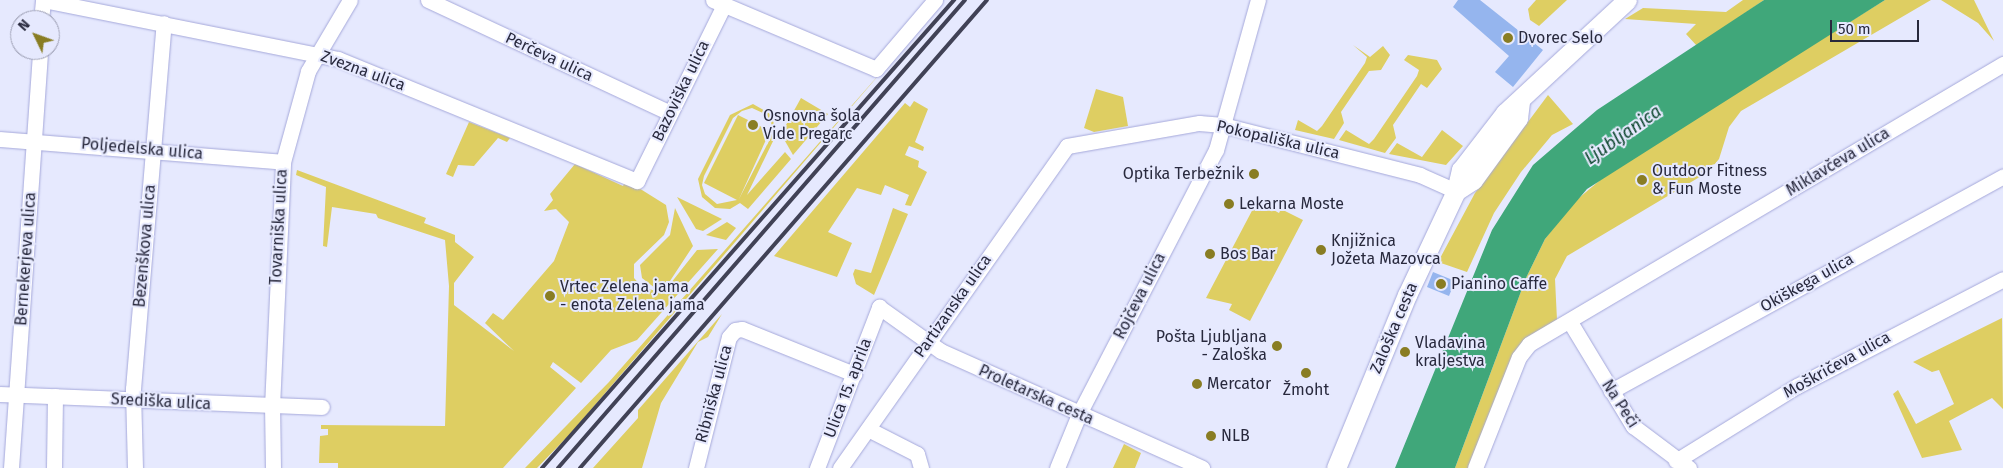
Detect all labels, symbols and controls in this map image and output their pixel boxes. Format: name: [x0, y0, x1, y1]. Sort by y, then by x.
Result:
north arrow: [10, 10, 60, 60]
scale bar: [1833, 10, 1922, 42]
text: N: [15, 16, 34, 34]
text: 50 m: [1838, 20, 1871, 38]
street label: Perčeva ulica: [502, 28, 596, 86]
place label: Dvorec Selo: [1518, 28, 1603, 48]
marker: Dvorec Selo: [1502, 32, 1514, 44]
street label: Bazoviška ulica: [648, 37, 714, 145]
street label: Zvezna ulica: [318, 47, 408, 95]
water label: Ljubljanica: [1580, 101, 1666, 169]
place label: Osnovna šola Vide Pregarc: [763, 106, 861, 144]
street label: Pokopališka ulica: [1215, 117, 1341, 163]
marker: Osnovna šola Vide Pregarc: [747, 119, 759, 131]
street label: Miklavčeva ulica: [1783, 124, 1893, 200]
street label: Poljedelska ulica: [80, 134, 204, 164]
place label: Outdoor Fitness & Fun Moste: [1652, 161, 1767, 199]
place label: Optika Terbežnik: [1123, 164, 1244, 184]
marker: Optika Terbežnik: [1248, 168, 1260, 180]
street label: Tovarniška ulica: [266, 169, 292, 285]
marker: Outdoor Fitness & Fun Moste: [1636, 174, 1648, 186]
street label: Bezenškova ulica: [130, 184, 160, 308]
street label: Bernekerjeva ulica: [12, 192, 40, 326]
place label: Lekarna Moste: [1239, 194, 1344, 214]
marker: Lekarna Moste: [1223, 198, 1235, 210]
place label: Knjižnica Jožeta Mazovca: [1331, 231, 1441, 269]
place label: Bos Bar: [1220, 244, 1275, 264]
marker: Knjižnica Jožeta Mazovca: [1315, 244, 1327, 256]
marker: Bos Bar: [1204, 248, 1216, 260]
street label: Okiškega ulica: [1757, 249, 1857, 317]
street label: Rojčeva ulica: [1110, 250, 1170, 342]
street label: Partizanska ulica: [910, 251, 996, 361]
place label: Pianino Caffe: [1451, 274, 1547, 294]
place label: Vrtec Zelena jama - enota Zelena jama: [560, 277, 705, 315]
marker: Pianino Caffe: [1435, 278, 1447, 290]
street label: Zaloška cesta: [1366, 280, 1422, 376]
marker: Vrtec Zelena jama - enota Zelena jama: [544, 290, 556, 302]
place label: Pošta Ljubljana - Zaloška: [1156, 327, 1267, 365]
street label: Moškričeva ulica: [1780, 328, 1894, 402]
place label: Vladavina kraljestva: [1415, 333, 1486, 371]
street label: Ulica 15. aprila: [820, 335, 876, 441]
marker: Pošta Ljubljana - Zaloška: [1271, 340, 1283, 352]
street label: Ribniška ulica: [692, 343, 736, 445]
marker: Vladavina kraljestva: [1399, 346, 1411, 358]
street label: Proletarska cesta: [975, 361, 1097, 429]
marker: Žmoht: [1300, 367, 1312, 379]
place label: Mercator: [1207, 374, 1271, 394]
street label: Na Peči: [1597, 376, 1643, 432]
marker: Mercator: [1191, 378, 1203, 390]
place label: Žmoht: [1283, 380, 1329, 400]
street label: Središka ulica: [110, 390, 212, 414]
place label: NLB: [1221, 426, 1250, 446]
marker: NLB: [1205, 430, 1217, 442]

